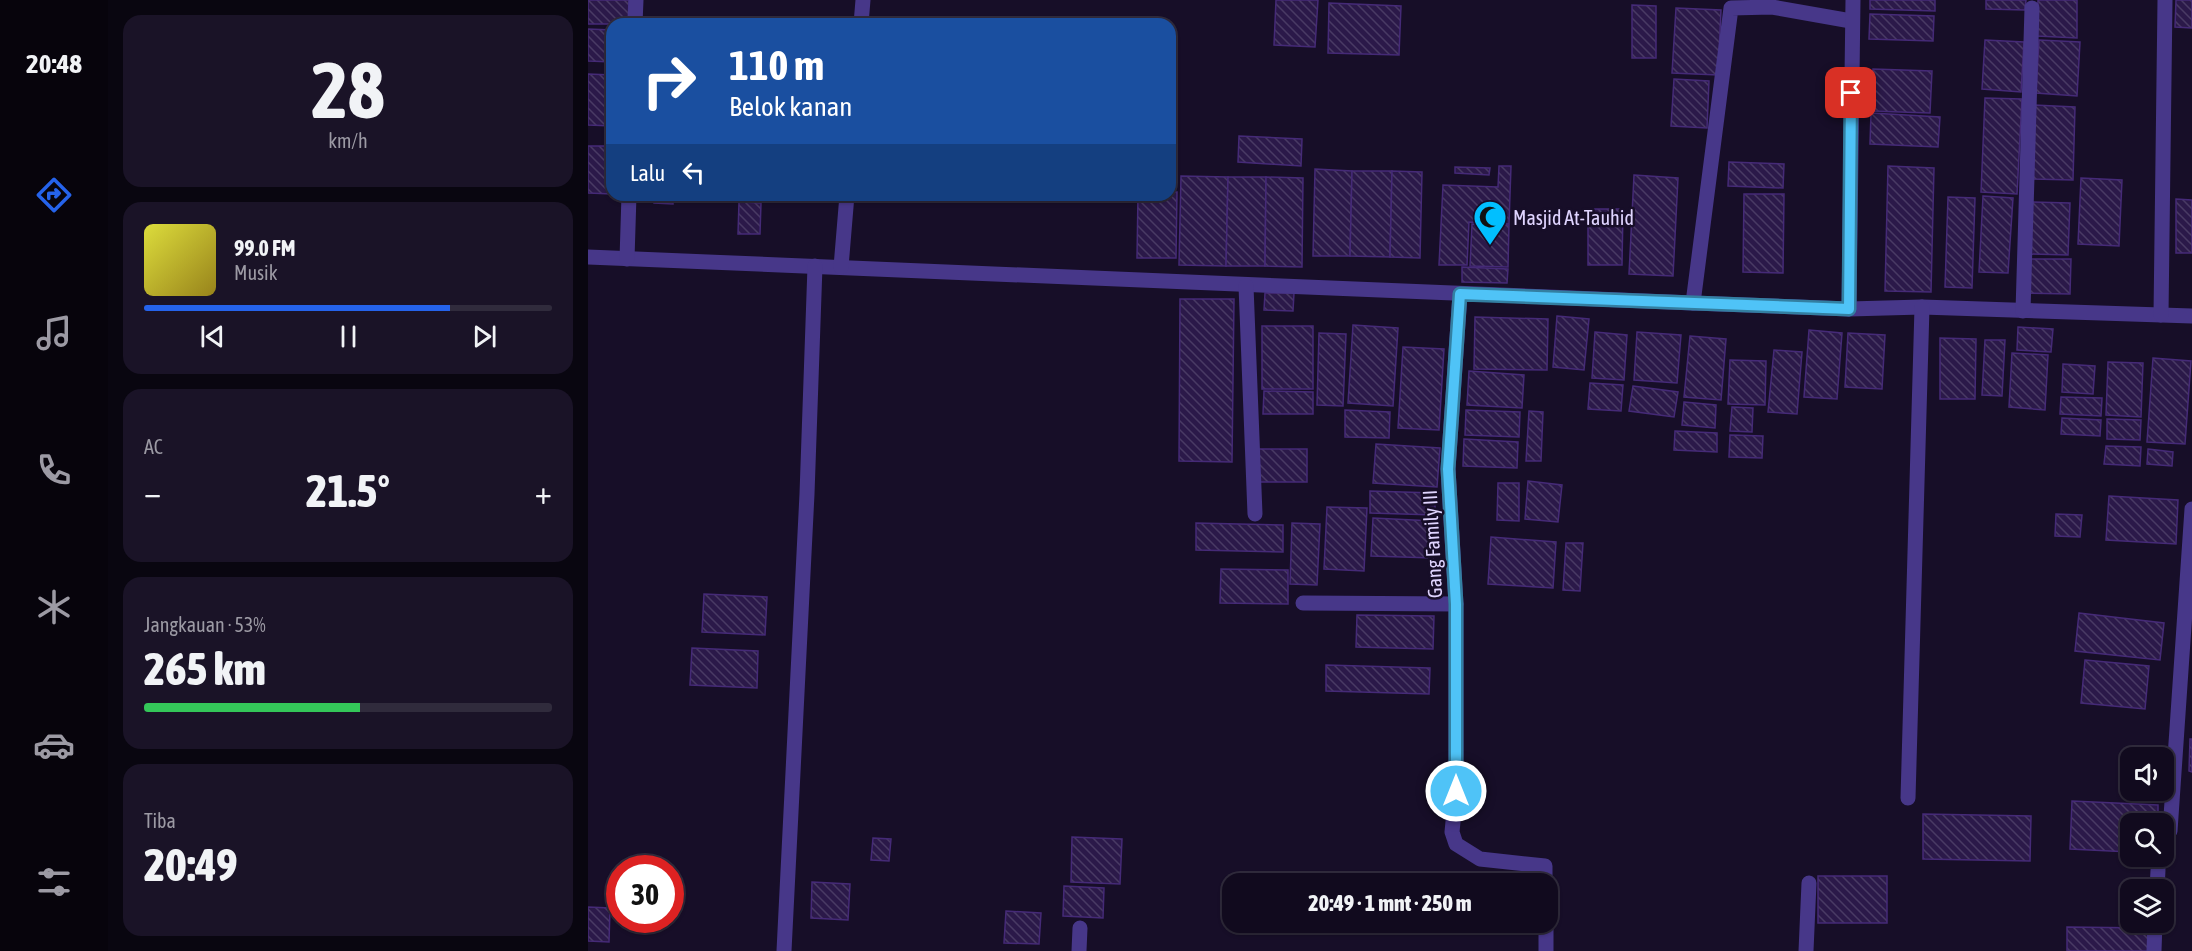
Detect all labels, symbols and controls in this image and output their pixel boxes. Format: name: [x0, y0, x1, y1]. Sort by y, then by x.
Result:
text: 110 m: [729, 41, 824, 89]
icon: right: [630, 42, 708, 120]
text: 28: [311, 45, 385, 135]
text: 20:48: [26, 48, 82, 79]
pin: [1825, 67, 1876, 118]
icon: arrive: [1834, 76, 1867, 109]
text: Belok kanan: [729, 91, 852, 122]
text: km/h: [328, 129, 368, 152]
icon: left: [677, 156, 710, 189]
text: Lalu: [630, 160, 665, 186]
icon: directions: [33, 174, 75, 216]
mosque icon: Masjid At-Tauhid: [1472, 199, 1508, 246]
place label: Masjid At-Tauhid: [1513, 206, 1634, 229]
text: 99.0 FM: [234, 235, 296, 261]
text: Musik: [234, 261, 278, 284]
icon: music: [33, 312, 75, 354]
icon: previous: [196, 320, 229, 353]
icon: pause: [332, 320, 365, 353]
icon: next: [468, 320, 501, 353]
text: AC: [144, 435, 163, 458]
icon: phone: [33, 449, 75, 491]
text: 21.5°: [306, 465, 390, 517]
text: −: [144, 473, 161, 511]
text: +: [535, 473, 552, 511]
street label: Gang Family III: [1418, 489, 1446, 599]
icon: climate: [33, 586, 75, 628]
text: Jangkauan · 53%: [144, 613, 266, 636]
text: 265 km: [144, 643, 266, 695]
icon: car: [33, 724, 75, 766]
map controls: [2120, 747, 2174, 933]
button: sound: [2120, 747, 2174, 801]
position arrow: [1424, 759, 1488, 823]
text: Tiba: [144, 809, 176, 832]
button: search: [2120, 813, 2174, 867]
text: 20:49: [144, 839, 238, 891]
speed limit sign: 30: [606, 855, 684, 933]
icon: filters: [33, 861, 75, 903]
button: layers: [2120, 879, 2174, 933]
text: 20:49 · 1 mnt · 250 m: [1308, 890, 1472, 916]

